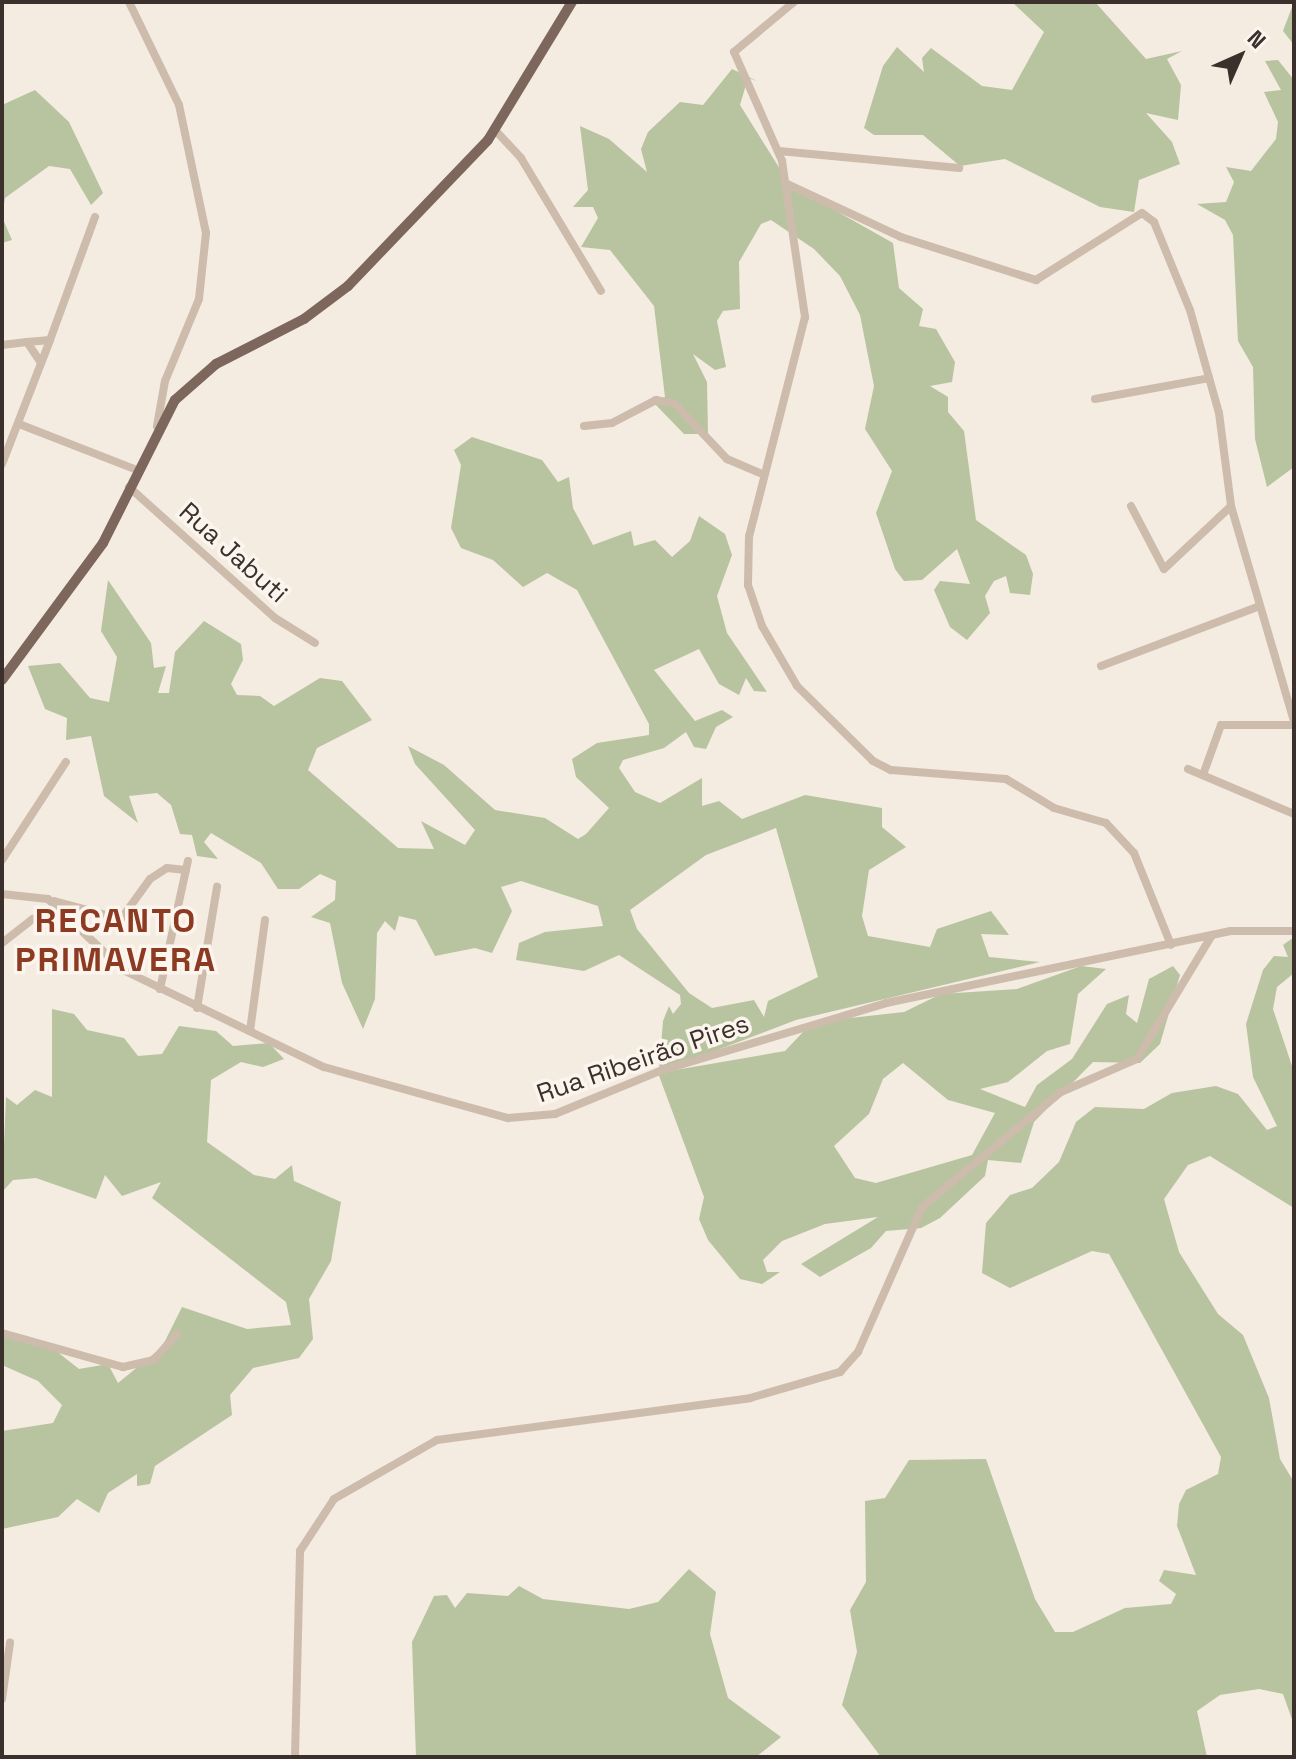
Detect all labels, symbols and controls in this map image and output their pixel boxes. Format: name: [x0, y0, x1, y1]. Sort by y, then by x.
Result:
north arrow: [1200, 16, 1280, 96]
text: N: [1242, 24, 1272, 54]
street label: Rua Jabuti: [173, 496, 293, 610]
district label: RECANTO PRIMAVERA: [15, 900, 217, 980]
street label: Rua Ribeirão Pires: [533, 1008, 753, 1110]

